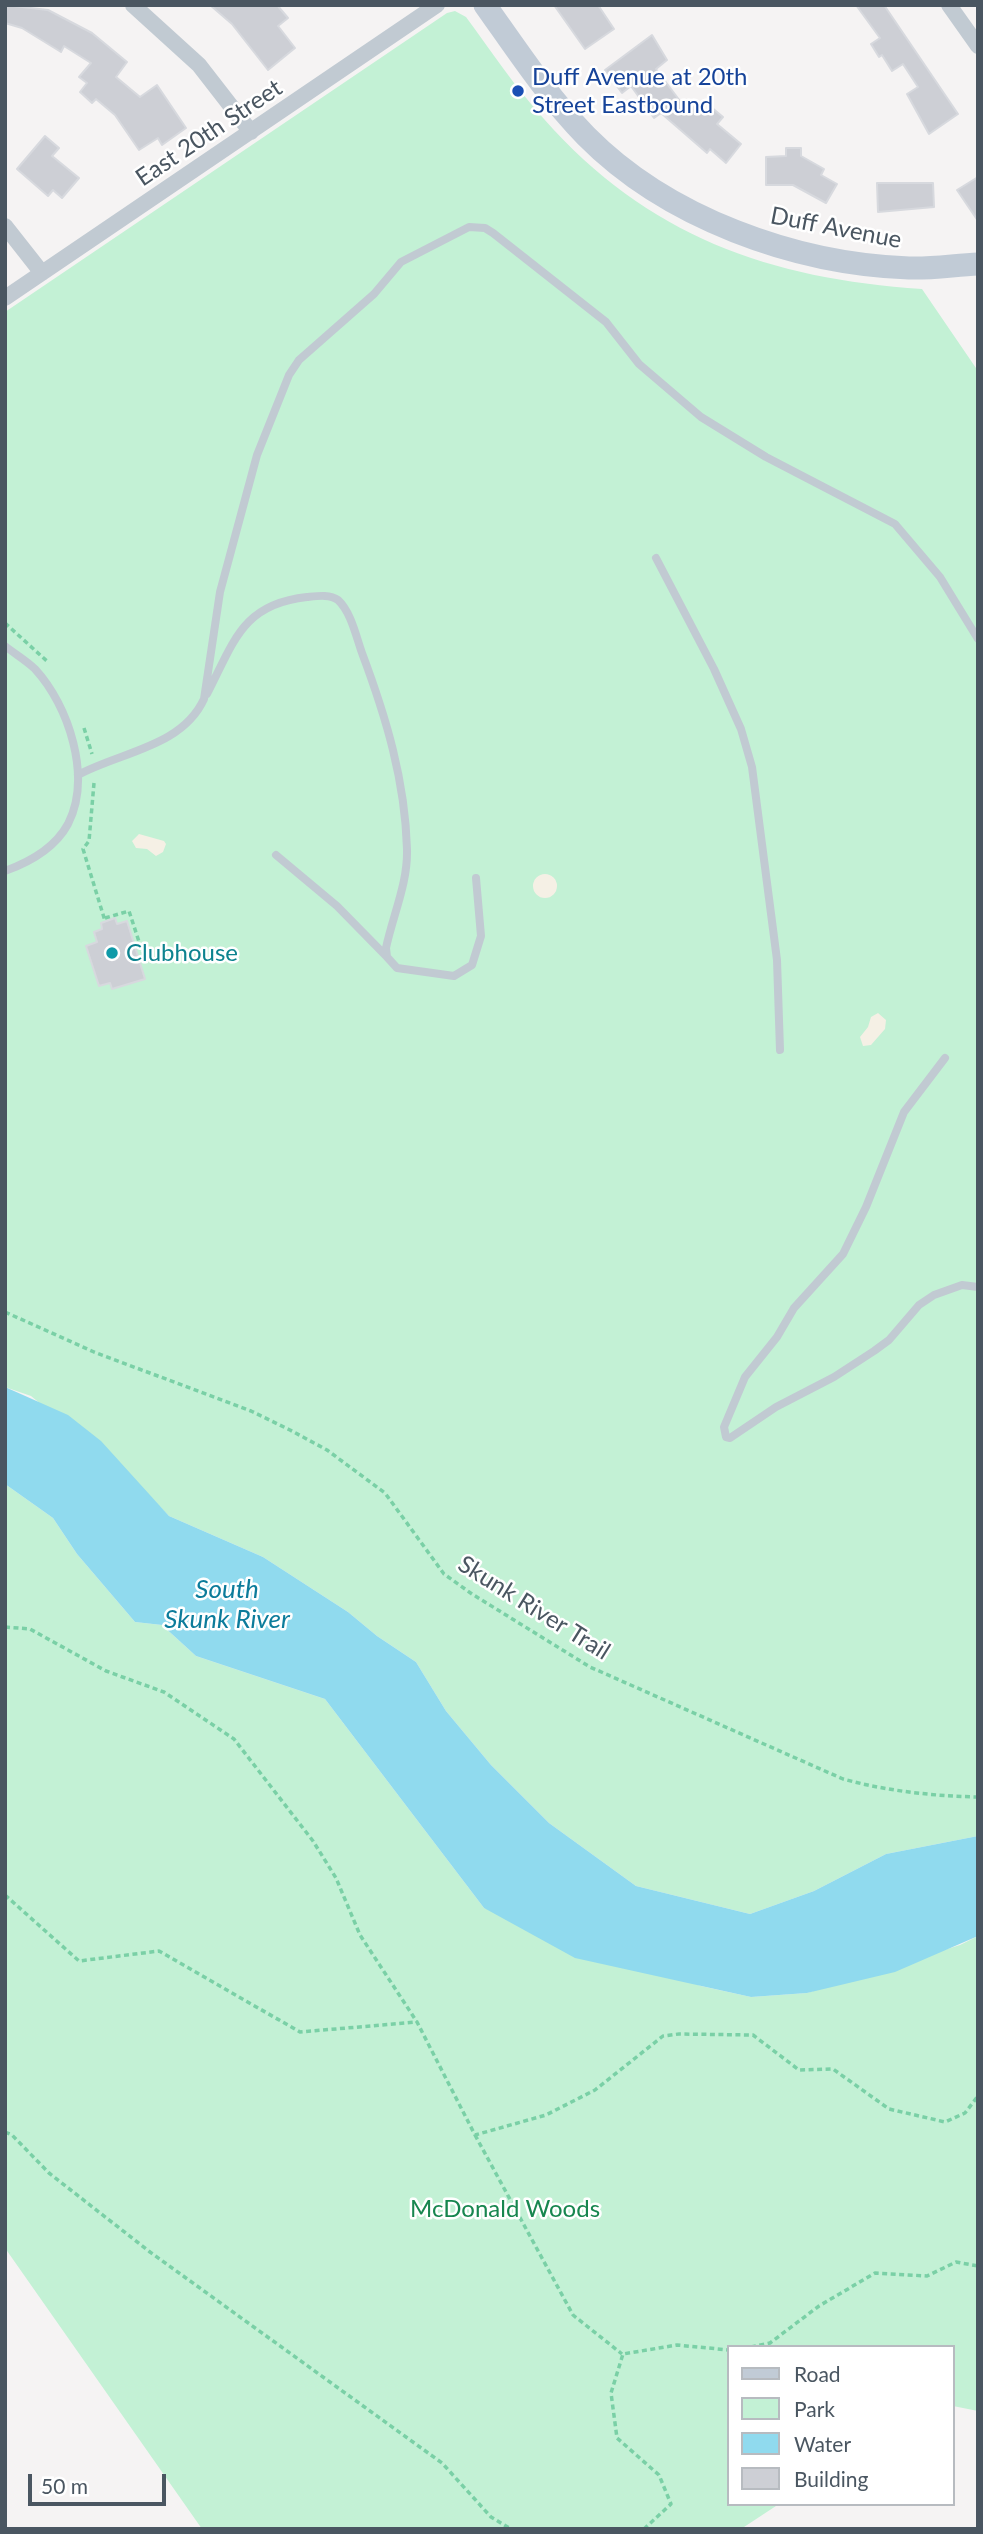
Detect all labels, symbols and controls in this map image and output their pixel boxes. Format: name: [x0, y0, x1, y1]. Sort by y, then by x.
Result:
place label: Duff Avenue at 20th Street Eastbound: [532, 63, 748, 119]
street label: East 20th Street: [130, 74, 288, 192]
marker: Duff Avenue at 20th Street Eastbound: [510, 83, 526, 99]
street label: Duff Avenue: [768, 201, 904, 255]
place label: Clubhouse: [126, 939, 238, 967]
marker: Clubhouse: [104, 945, 120, 961]
street label: Skunk River Trail: [453, 1550, 615, 1666]
water label: South Skunk River: [164, 1574, 290, 1636]
park label: McDonald Woods: [410, 2195, 600, 2223]
legend: [727, 2345, 955, 2506]
text: Road: [794, 2361, 841, 2386]
text: Park: [794, 2396, 835, 2421]
text: Water: [794, 2431, 851, 2456]
scale bar: [32, 2460, 170, 2504]
text: Building: [794, 2466, 869, 2491]
text: 50 m: [41, 2473, 88, 2498]

